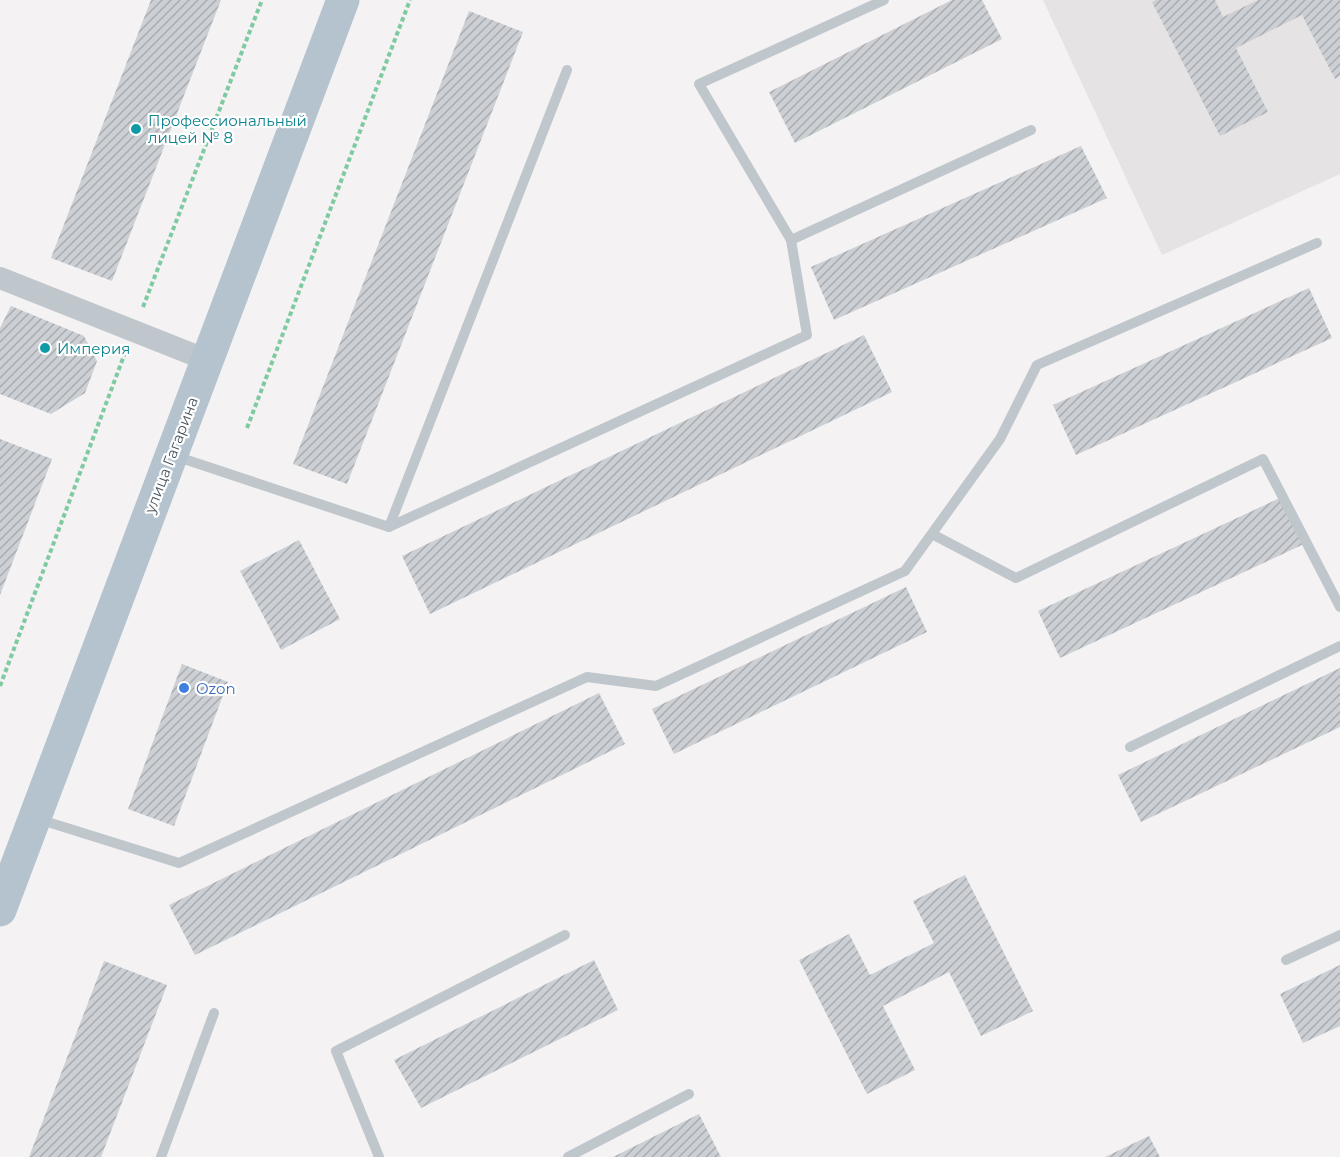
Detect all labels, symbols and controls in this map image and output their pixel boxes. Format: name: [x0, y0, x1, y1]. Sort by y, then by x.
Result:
place label: Профессиональный лицей № 8: [148, 111, 307, 147]
marker: Профессиональный лицей № 8: [129, 122, 143, 136]
place label: Империя: [57, 339, 130, 358]
marker: Империя: [38, 341, 52, 355]
street label: улица Гагарина: [140, 394, 202, 517]
place label: Ozon: [196, 679, 236, 698]
marker: Ozon: [177, 681, 191, 695]

